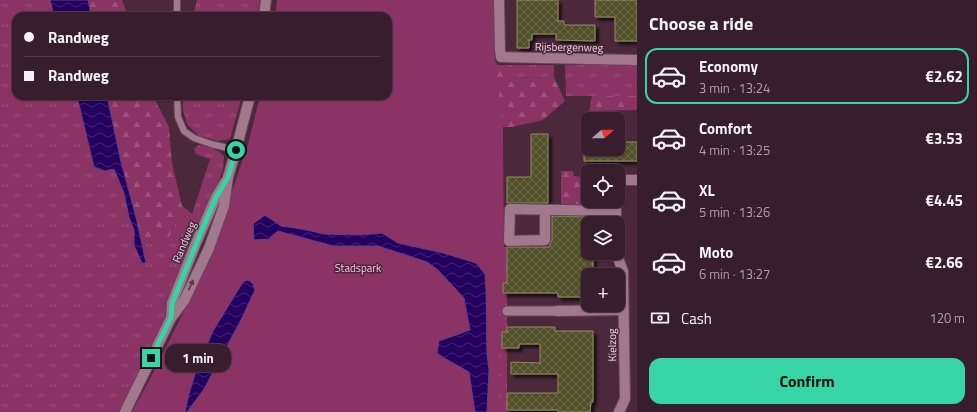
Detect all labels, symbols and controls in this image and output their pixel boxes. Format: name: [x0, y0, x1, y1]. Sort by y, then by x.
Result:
text: Choose a ride: [649, 10, 753, 37]
text: Randweg: [48, 26, 109, 49]
street label: Rijsbergenweg: [535, 38, 604, 56]
text: Economy: [699, 55, 758, 78]
icon: car: [651, 58, 687, 94]
text: Randweg: [48, 64, 109, 87]
text: €2.62: [926, 65, 963, 88]
text: 3 min · 13:24: [699, 78, 770, 98]
north arrow: [581, 112, 625, 156]
map controls: [581, 112, 625, 312]
text: Comfort: [699, 117, 752, 140]
icon: car: [651, 120, 687, 156]
text: €3.53: [926, 127, 963, 150]
text: 4 min · 13:25: [699, 140, 770, 160]
route start: [227, 141, 245, 159]
button: locate: [581, 164, 625, 208]
text: XL: [699, 179, 715, 202]
icon: car: [651, 182, 687, 218]
text: €4.45: [926, 189, 963, 212]
text: 5 min · 13:26: [699, 202, 770, 222]
button: layers: [581, 216, 625, 260]
street label: Randweg: [168, 219, 200, 265]
text: Moto: [699, 241, 733, 264]
icon: car: [651, 244, 687, 280]
text: €2.66: [926, 251, 963, 274]
park label: Stadspark: [335, 260, 382, 276]
text: 6 min · 13:27: [699, 264, 770, 284]
button: +: [581, 268, 625, 312]
one-way arrow: [189, 279, 195, 291]
icon: cash: [649, 307, 671, 329]
text: Cash: [681, 307, 712, 330]
text: 120 m: [929, 308, 965, 328]
street label: Kielzog: [604, 328, 620, 362]
callout: 1 min: [165, 344, 231, 372]
text: 1 min: [182, 348, 214, 368]
route end: [142, 349, 160, 367]
button: Confirm: [649, 358, 965, 404]

